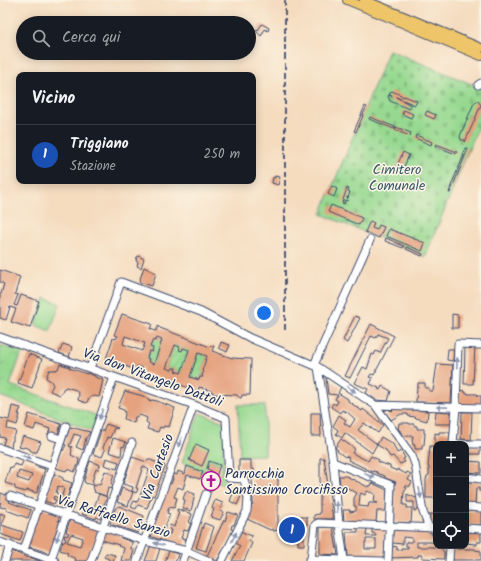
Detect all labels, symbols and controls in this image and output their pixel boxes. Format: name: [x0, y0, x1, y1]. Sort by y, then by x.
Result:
search box: [16, 16, 256, 60]
text: Cerca qui: [62, 26, 120, 50]
icon: search: [30, 27, 52, 49]
text: Vicino: [32, 85, 75, 112]
text: Triggiano: [70, 132, 129, 156]
text: 1: [43, 144, 47, 165]
text: 250 m: [203, 144, 240, 165]
text: Stazione: [70, 156, 116, 177]
park label: Cimitero Comunale: [369, 159, 426, 197]
your location: [254, 303, 274, 323]
street label: Via don Vitangelo Dattoli: [80, 342, 226, 414]
one-way arrow: [454, 356, 460, 369]
one-way arrow: [345, 385, 356, 393]
one-way arrow: [435, 404, 448, 410]
one-way arrow: [98, 408, 104, 420]
street label: Via Cartesio: [136, 431, 180, 504]
one-way arrow: [177, 436, 183, 448]
map controls: [433, 441, 469, 549]
button: +: [433, 441, 469, 477]
one-way arrow: [21, 454, 33, 460]
place label: Parrocchia Santissimo Crocifisso: [225, 463, 348, 501]
church icon: Parrocchia Santissimo Crocifisso: [200, 470, 222, 492]
one-way arrow: [364, 473, 376, 479]
button: −: [433, 477, 469, 513]
one-way arrow: [417, 487, 423, 499]
street label: Via Raffaello Sanzio: [54, 489, 173, 545]
one-way arrow: [334, 501, 341, 513]
button: locate: [433, 513, 469, 549]
pin: 1: [279, 515, 305, 545]
one-way arrow: [55, 531, 61, 543]
one-way arrow: [231, 531, 238, 543]
one-way arrow: [153, 541, 165, 547]

